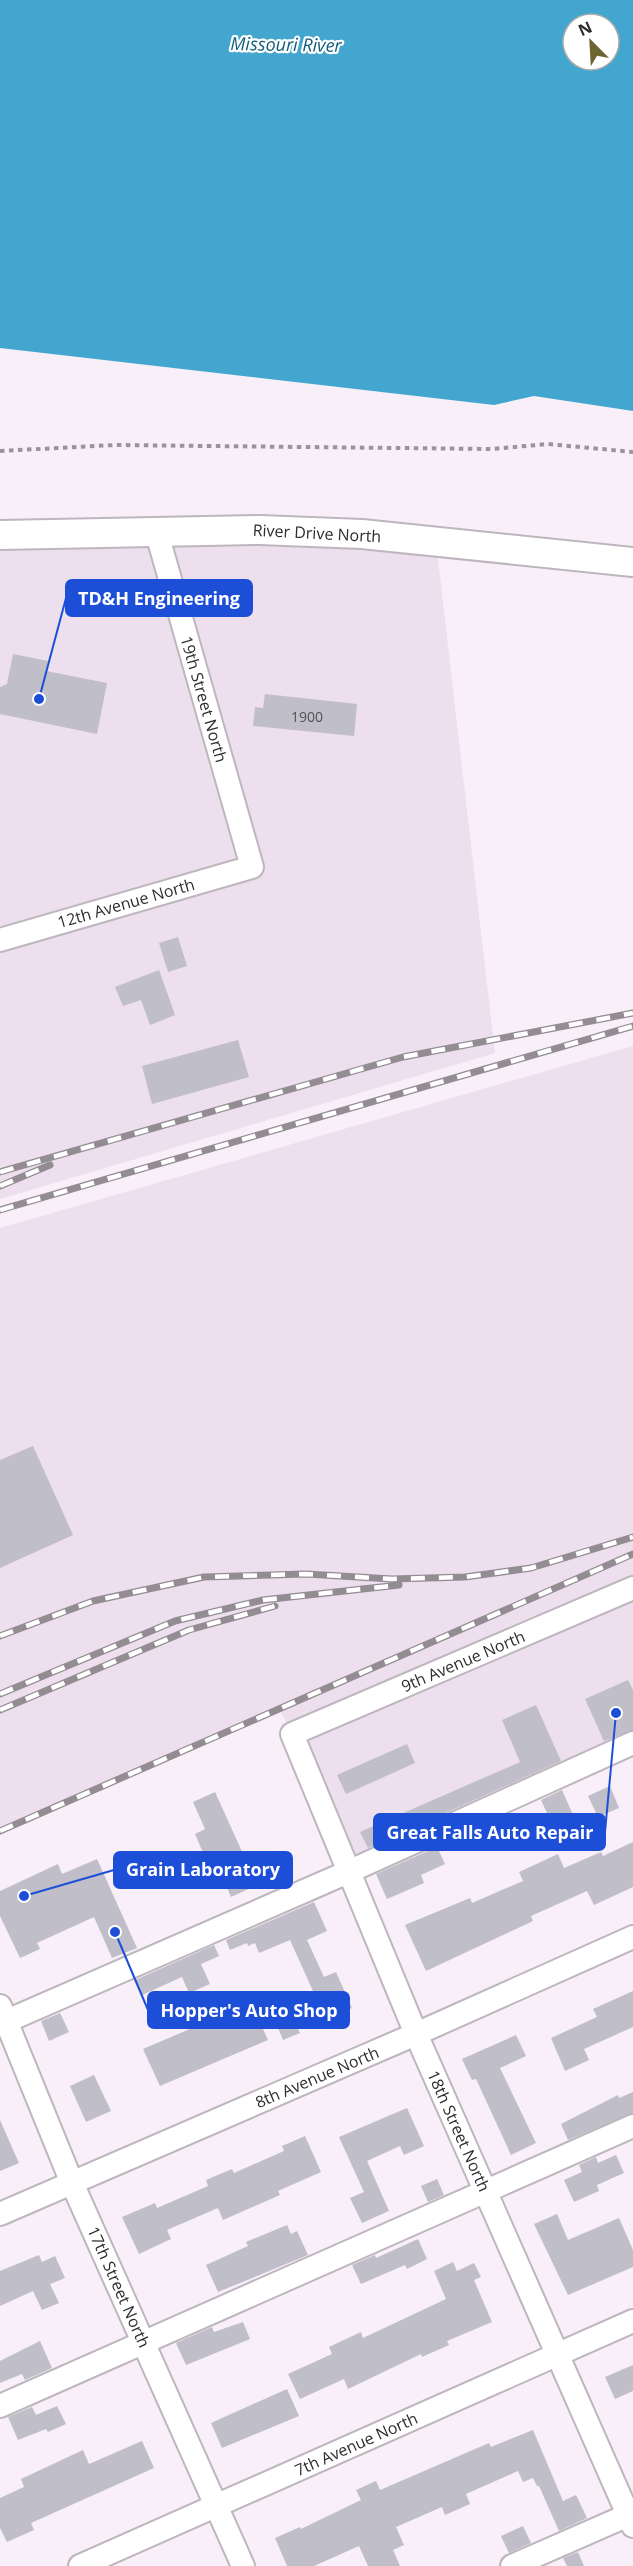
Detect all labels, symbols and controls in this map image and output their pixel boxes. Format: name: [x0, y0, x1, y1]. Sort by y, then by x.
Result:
north arrow: [561, 12, 621, 72]
text: N: [574, 16, 595, 41]
water label: Missouri River: [230, 31, 343, 57]
street label: River Drive North: [252, 519, 382, 547]
callout: TD&H Engineering: [66, 580, 252, 616]
text: TD&H Engineering: [78, 586, 240, 610]
street label: 19th Street North: [175, 633, 233, 765]
house number: 1900: [291, 707, 323, 726]
street label: 12th Avenue North: [55, 873, 197, 933]
street label: 9th Avenue North: [398, 1625, 528, 1697]
callout: Great Falls Auto Repair: [374, 1814, 605, 1850]
text: Great Falls Auto Repair: [387, 1820, 593, 1844]
callout: Grain Laboratory: [114, 1852, 292, 1888]
text: Grain Laboratory: [126, 1857, 281, 1881]
callout: Hopper's Auto Shop: [148, 1992, 349, 2028]
text: Hopper's Auto Shop: [160, 1998, 338, 2022]
street label: 8th Avenue North: [252, 2041, 382, 2113]
street label: 18th Street North: [422, 2067, 496, 2195]
street label: 17th Street North: [82, 2223, 156, 2351]
street label: 7th Avenue North: [291, 2407, 421, 2481]

